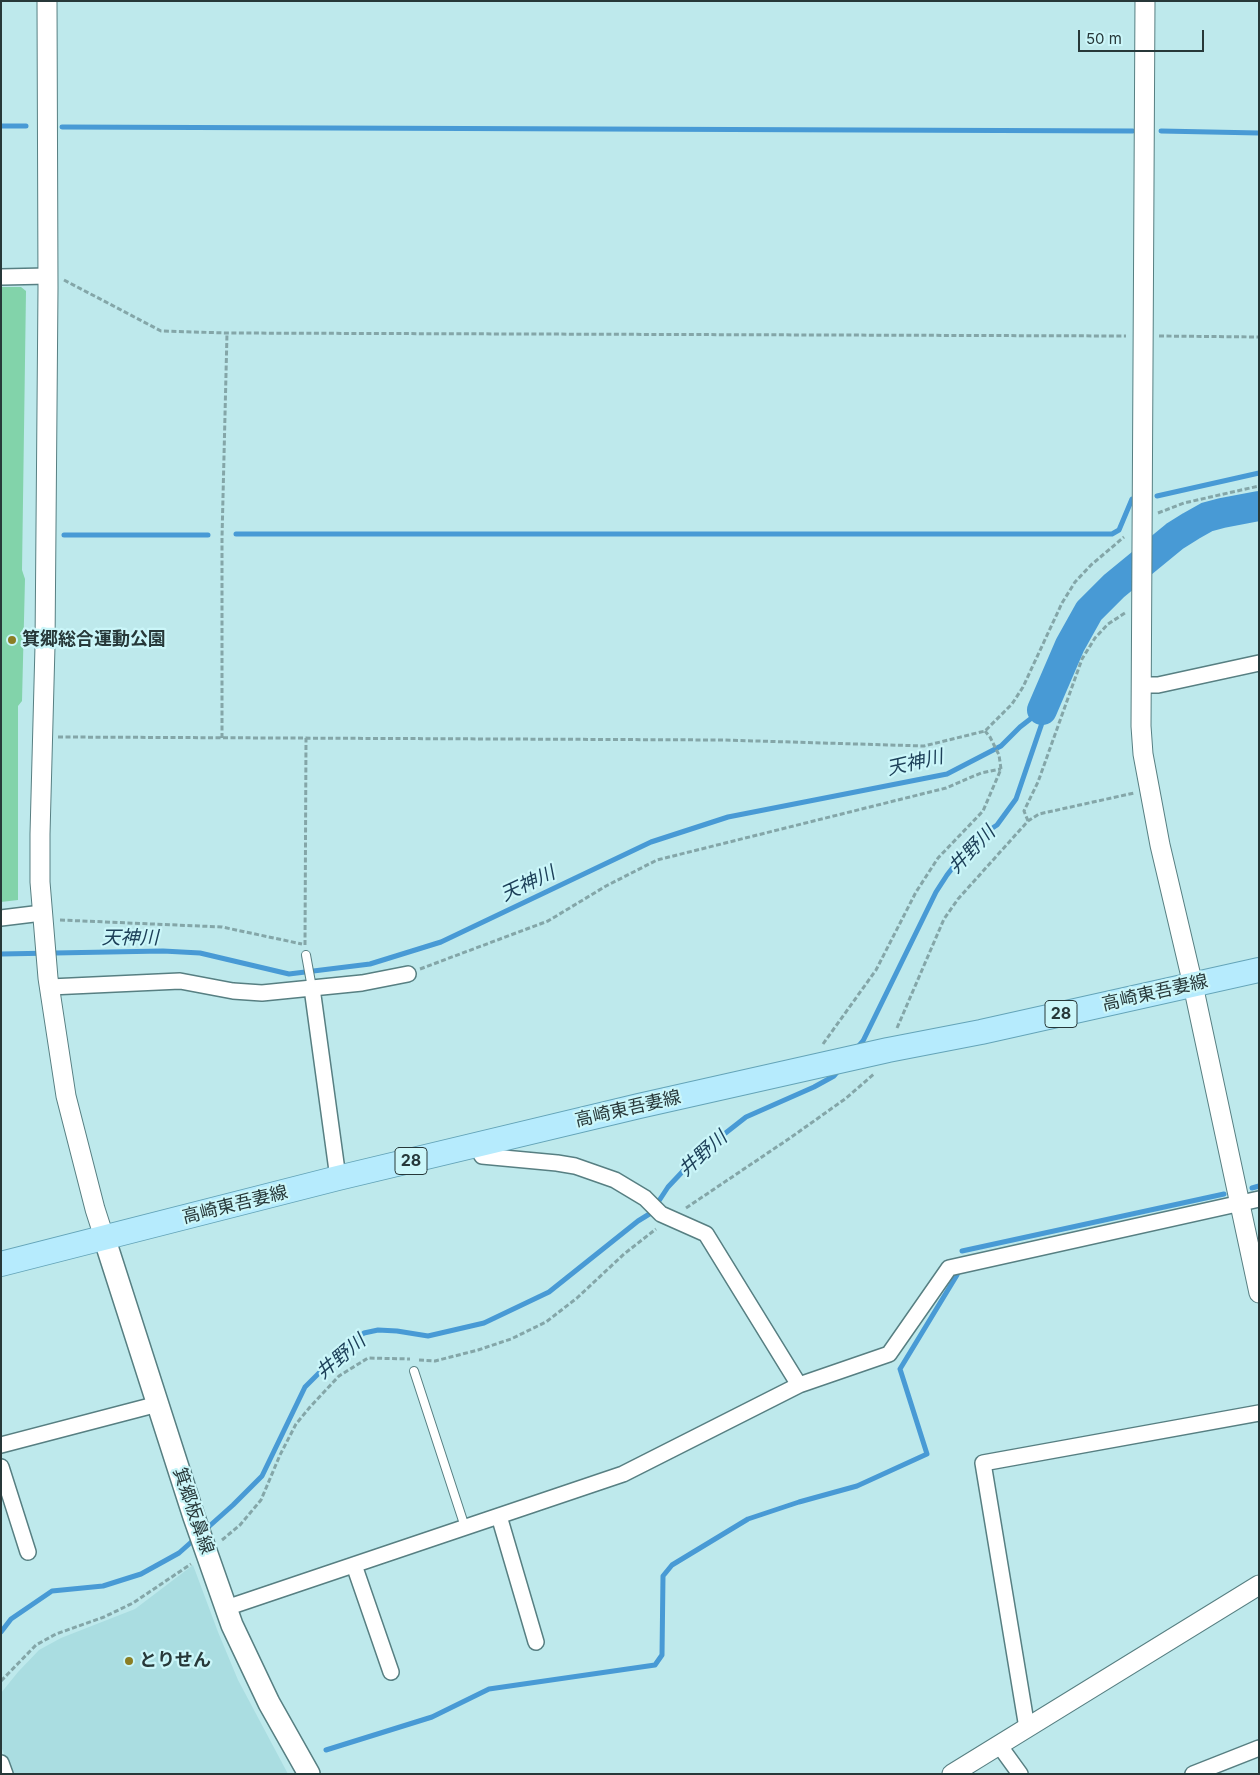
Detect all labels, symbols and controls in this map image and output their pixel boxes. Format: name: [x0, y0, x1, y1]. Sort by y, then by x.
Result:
scale bar: [1080, 20, 1206, 52]
text: 50 m: [1086, 29, 1122, 48]
place label: 箕郷総合運動公園: [22, 629, 166, 651]
marker: 箕郷総合運動公園: [6, 634, 18, 646]
water label: 天神川: [885, 745, 945, 781]
water label: 井野川: [944, 822, 1000, 878]
water label: 天神川: [497, 862, 559, 906]
water label: 天神川: [102, 927, 158, 949]
street label: 高崎東吾妻線: [1100, 970, 1210, 1016]
road number: 28: [1045, 1001, 1077, 1028]
street label: 高崎東吾妻線: [573, 1086, 683, 1132]
water label: 井野川: [674, 1126, 732, 1182]
road number: 28: [395, 1148, 427, 1174]
street label: 高崎東吾妻線: [180, 1181, 290, 1229]
water label: 井野川: [312, 1330, 370, 1384]
street label: 箕郷板鼻線: [168, 1465, 218, 1557]
place label: とりせん: [139, 1650, 211, 1672]
marker: とりせん: [123, 1655, 135, 1667]

